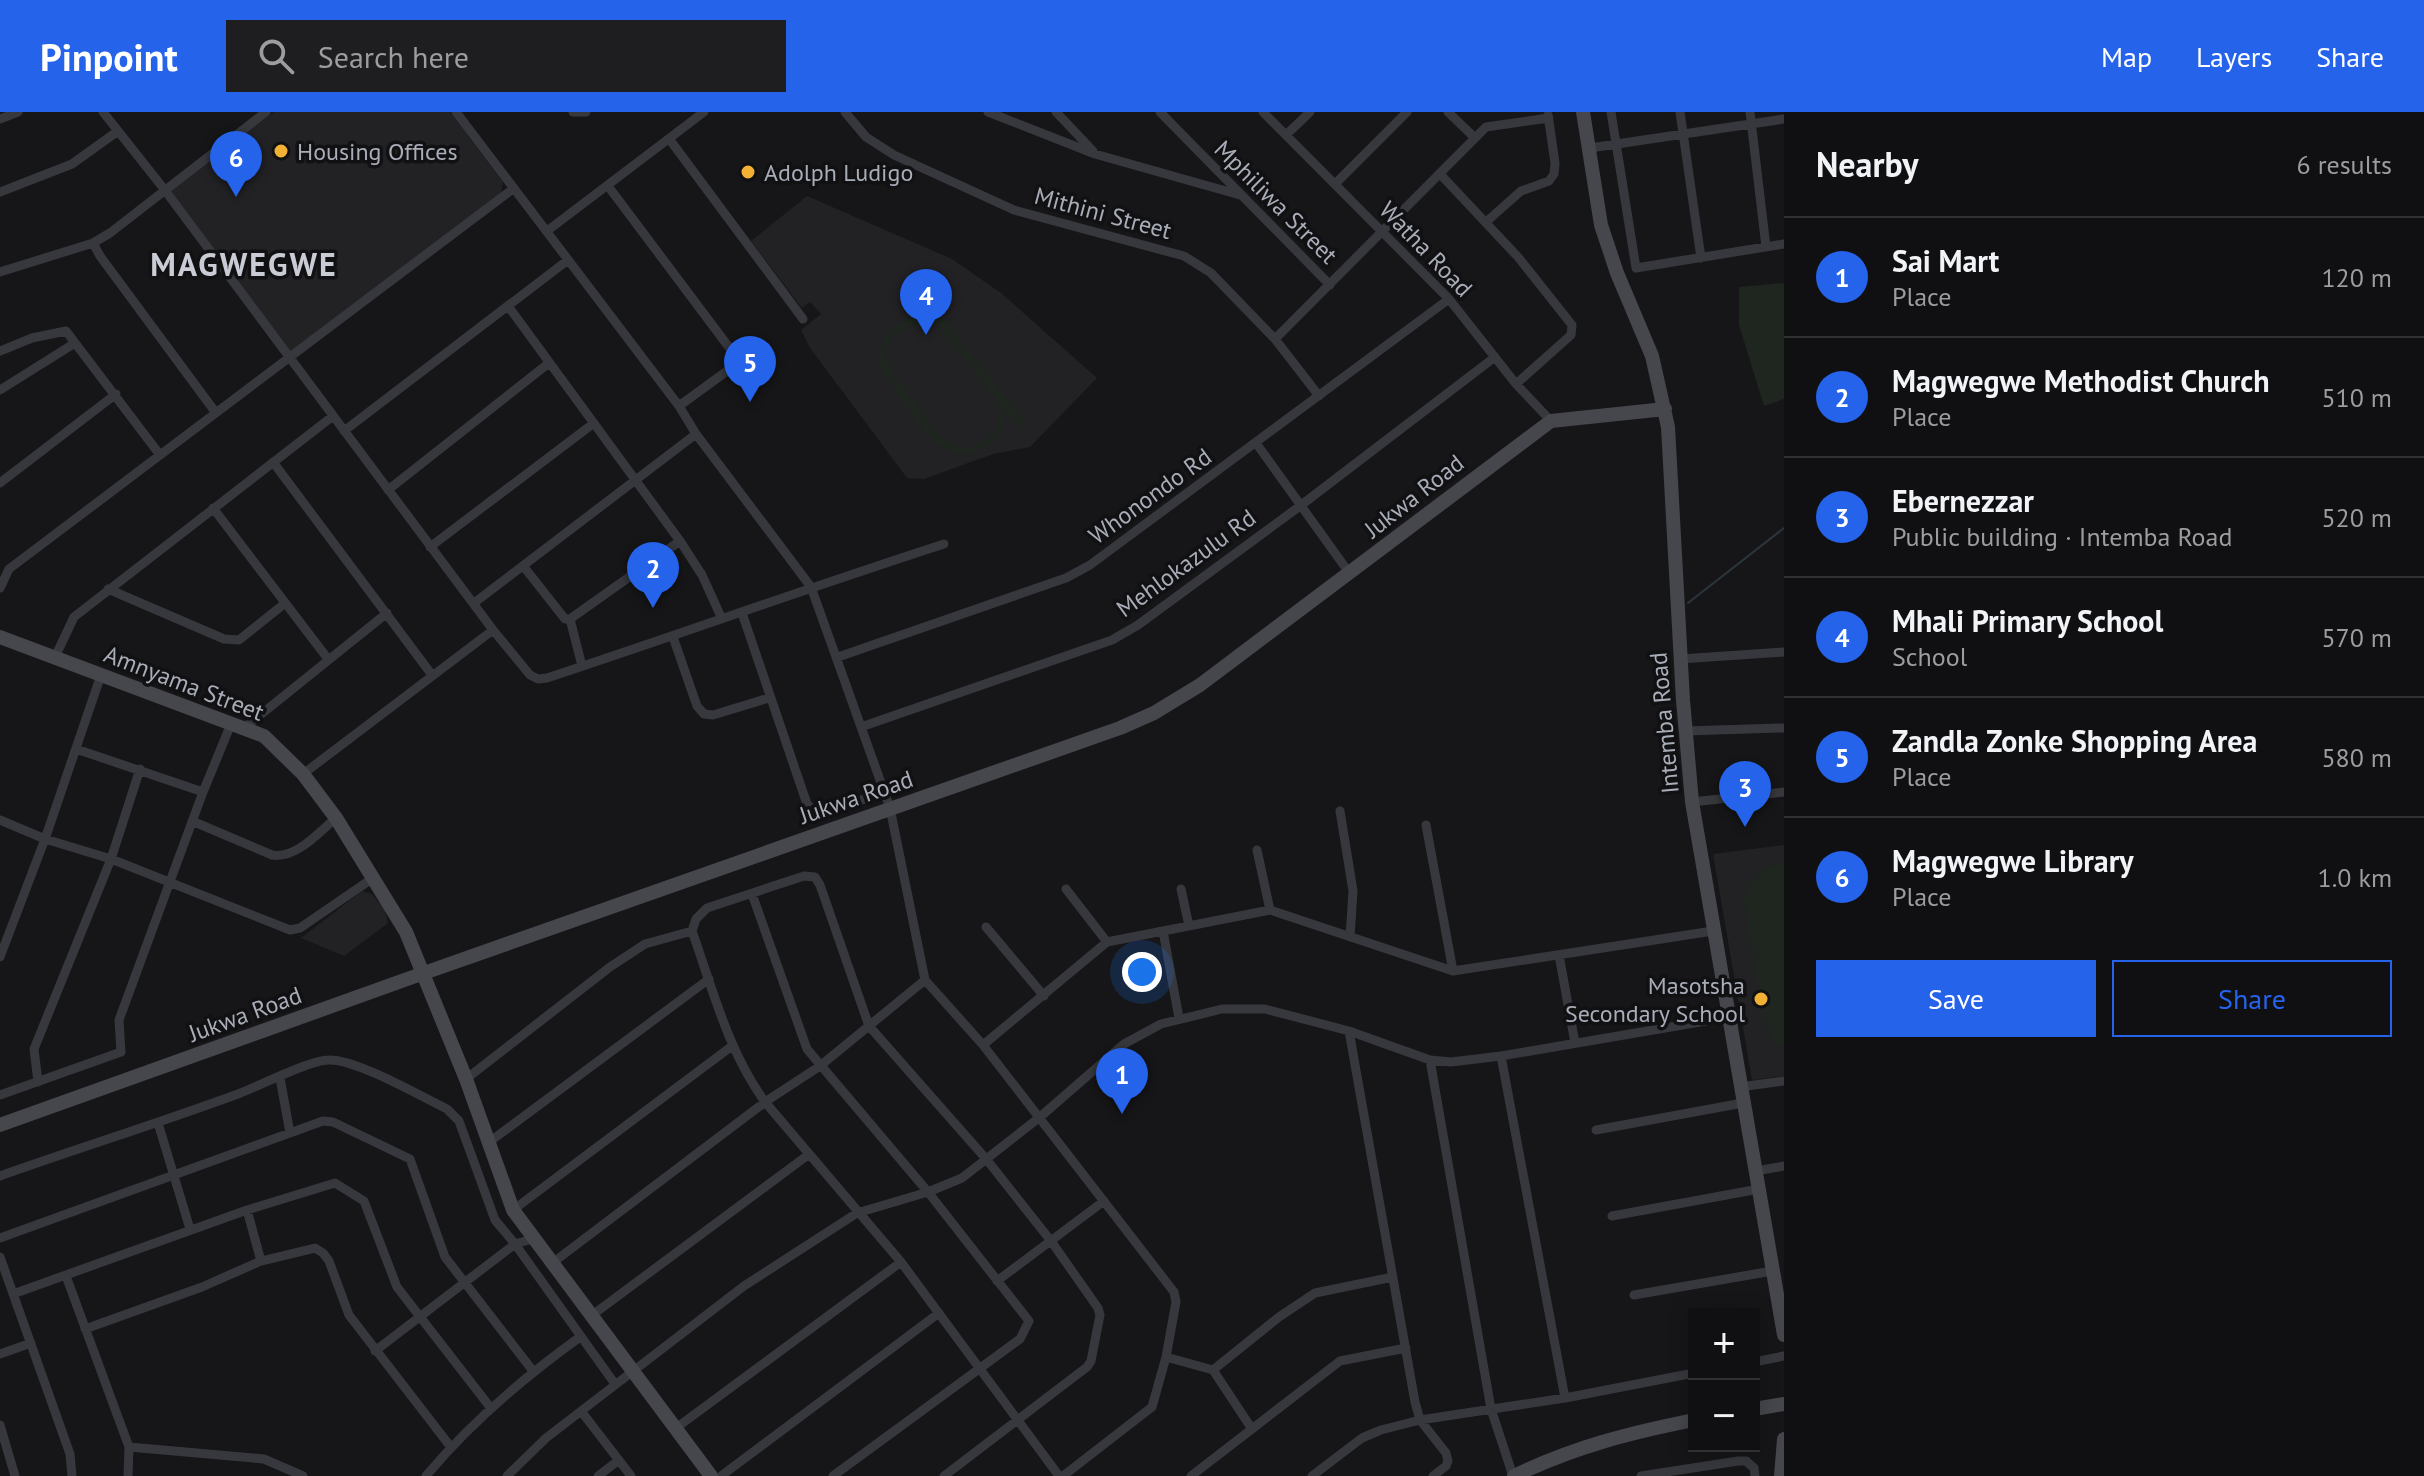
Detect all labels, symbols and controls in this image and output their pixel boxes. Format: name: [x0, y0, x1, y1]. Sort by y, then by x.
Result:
search box: [226, 20, 786, 92]
text: Pinpoint: [40, 32, 178, 81]
icon: search: [254, 34, 298, 78]
text: Search here: [318, 37, 469, 76]
text: Map: [2101, 38, 2152, 75]
text: Layers: [2196, 38, 2272, 75]
text: Share: [2316, 38, 2384, 75]
pin: 6: [210, 131, 262, 197]
street label: Mphiliwa Street: [1208, 134, 1344, 270]
place label: Housing Offices: [297, 136, 458, 167]
marker: Housing Offices: [272, 142, 290, 160]
text: Nearby: [1816, 142, 1918, 186]
text: 6 results: [2297, 148, 2392, 181]
place label: Adolph Ludigo: [764, 157, 913, 188]
marker: Adolph Ludigo: [739, 163, 757, 181]
street label: Mithini Street: [1031, 180, 1175, 246]
street label: Watha Road: [1373, 195, 1479, 303]
text: Sai Mart: [1892, 241, 1999, 280]
district label: MAGWEGWE: [150, 243, 338, 285]
text: 1: [1835, 261, 1849, 294]
text: 120 m: [2321, 261, 2392, 294]
pin: 4: [900, 269, 952, 335]
text: Place: [1892, 280, 1951, 313]
pin: 5: [724, 336, 776, 402]
text: Magwegwe Methodist Church: [1892, 361, 2270, 400]
text: 2: [1835, 381, 1849, 414]
text: 510 m: [2321, 381, 2392, 414]
text: Place: [1892, 400, 1951, 433]
street label: Whonondo Rd: [1082, 441, 1218, 551]
street label: Jukwa Road: [1357, 447, 1470, 545]
text: Ebernezzar: [1892, 481, 2034, 520]
text: 3: [1835, 501, 1849, 534]
text: 520 m: [2321, 501, 2392, 534]
street label: Mehlokazulu Rd: [1110, 502, 1262, 624]
text: Public building · Intemba Road: [1892, 520, 2232, 553]
pin: 2: [627, 542, 679, 608]
text: Mhali Primary School: [1892, 601, 2163, 640]
text: 4: [1835, 621, 1849, 654]
text: 570 m: [2321, 621, 2392, 654]
street label: Amnyama Street: [100, 638, 268, 728]
text: School: [1892, 640, 1967, 673]
street label: Intemba Road: [1642, 651, 1686, 795]
text: Zandla Zonke Shopping Area: [1892, 721, 2257, 760]
text: 5: [1835, 741, 1849, 774]
text: 580 m: [2321, 741, 2392, 774]
text: Place: [1892, 760, 1951, 793]
pin: 3: [1719, 761, 1771, 827]
street label: Jukwa Road: [794, 763, 917, 831]
text: Magwegwe Library: [1892, 841, 2134, 880]
text: 6: [1835, 861, 1849, 894]
text: 1.0 km: [2318, 861, 2392, 894]
text: Place: [1892, 880, 1951, 913]
your location: [1122, 952, 1162, 992]
button: Save: [1816, 960, 2096, 1037]
button: Share: [2112, 960, 2392, 1037]
place label: Masotsha Secondary School: [1565, 970, 1745, 1029]
street label: Jukwa Road: [183, 979, 306, 1049]
marker: Masotsha Secondary School: [1752, 990, 1770, 1008]
pin: 1: [1096, 1048, 1148, 1114]
map controls: [1688, 1308, 1760, 1452]
button: +: [1688, 1308, 1760, 1380]
button: −: [1688, 1380, 1760, 1452]

